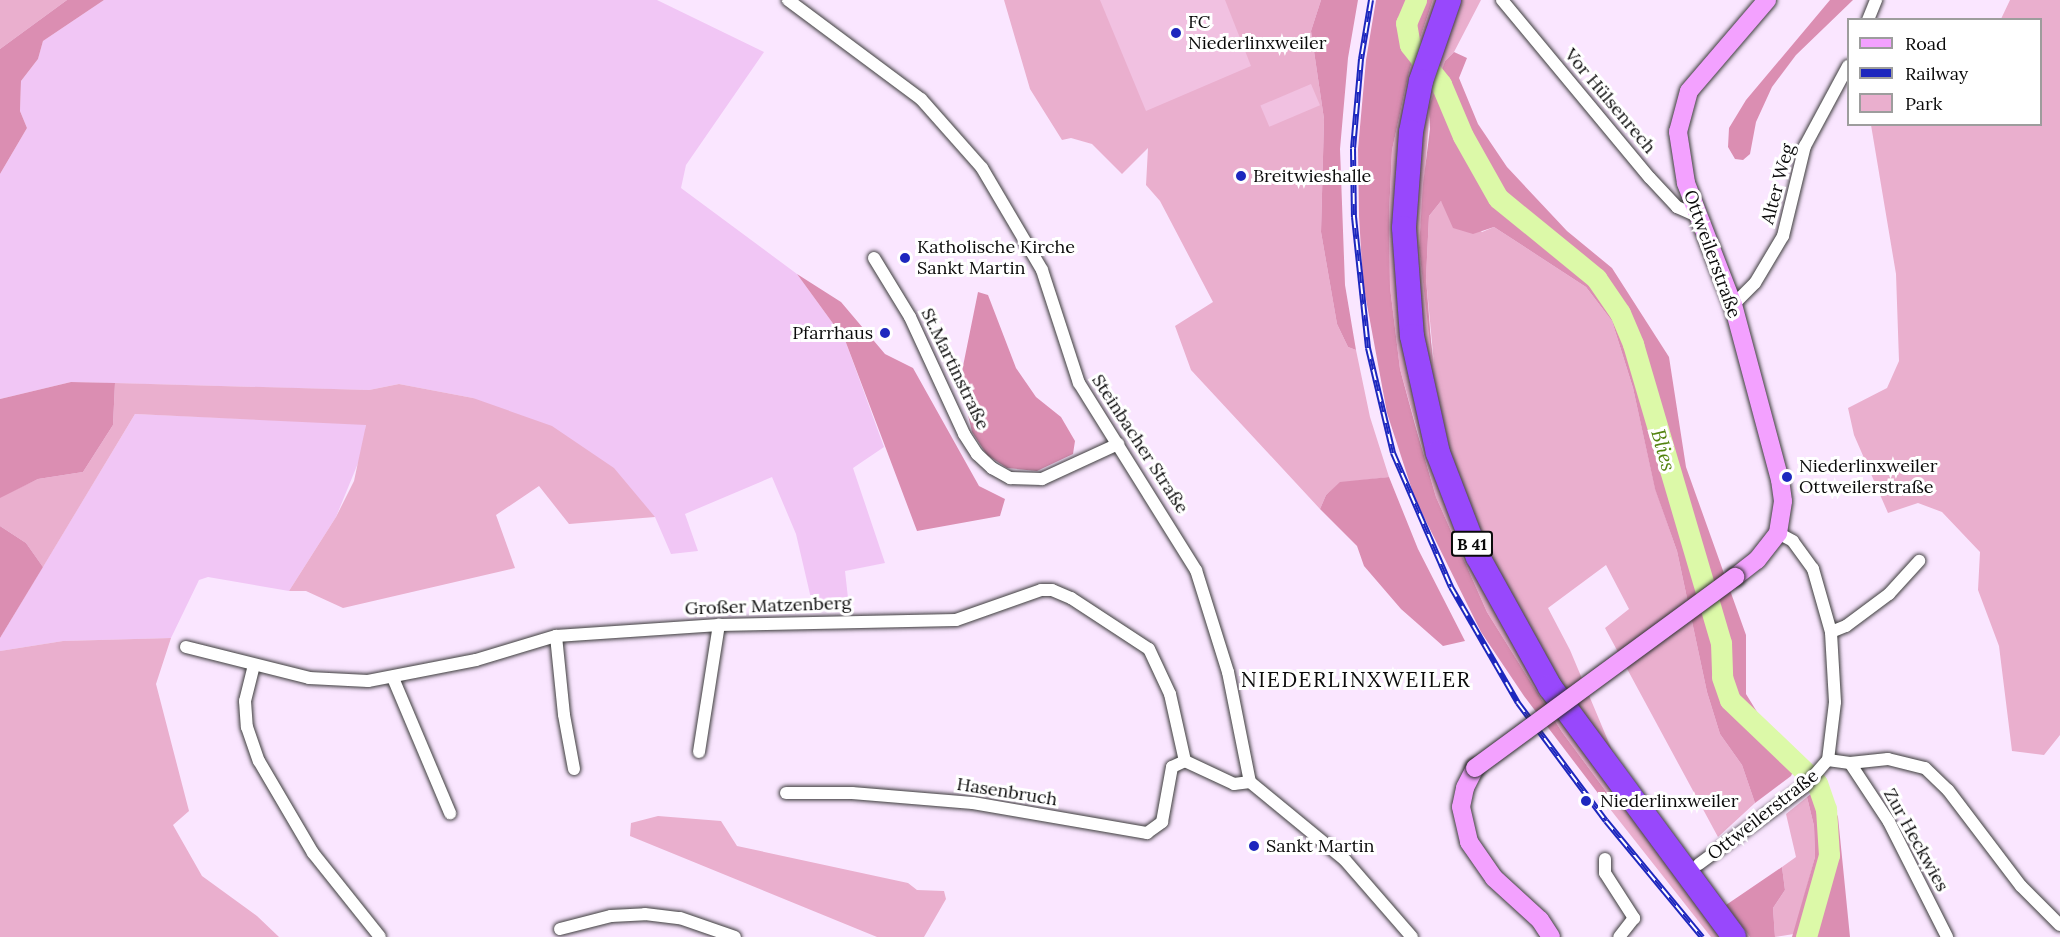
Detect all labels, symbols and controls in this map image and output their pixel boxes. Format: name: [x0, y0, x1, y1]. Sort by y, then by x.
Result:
place label: FC Niederlinxweiler: [1188, 12, 1327, 54]
legend: [1847, 18, 2042, 126]
marker: FC Niederlinxweiler: [1169, 26, 1183, 40]
text: Road: [1905, 32, 1947, 55]
street label: Vor Hülsenrech: [1560, 44, 1660, 158]
text: Railway: [1905, 62, 1968, 85]
text: Park: [1905, 92, 1942, 115]
street label: Alter Weg: [1757, 141, 1799, 227]
place label: Breitwieshalle: [1253, 165, 1371, 187]
marker: Breitwieshalle: [1234, 169, 1248, 183]
street label: Ottweilerstraße: [1679, 187, 1745, 321]
place label: Katholische Kirche Sankt Martin: [917, 237, 1075, 280]
marker: Katholische Kirche Sankt Martin: [898, 251, 912, 265]
street label: St.Martinstraße: [916, 305, 994, 433]
place label: Pfarrhaus: [792, 322, 873, 344]
marker: Pfarrhaus: [878, 326, 892, 340]
street label: Steinbacher Straße: [1087, 370, 1193, 518]
water label: Blies: [1647, 426, 1681, 474]
place label: Niederlinxweiler Ottweilerstraße: [1799, 456, 1938, 498]
marker: Niederlinxweiler Ottweilerstraße: [1780, 470, 1794, 484]
road number: B 41: [1450, 531, 1494, 557]
street label: Großer Matzenberg: [684, 592, 852, 620]
district label: NIEDERLINXWEILER: [1241, 667, 1471, 693]
street label: Ottweilerstraße: [1703, 765, 1823, 865]
street label: Hasenbruch: [955, 773, 1059, 811]
street label: Zur Heckwies: [1879, 785, 1953, 895]
place label: Niederlinxweiler: [1600, 790, 1739, 812]
marker: Niederlinxweiler: [1577, 792, 1595, 810]
place label: Sankt Martin: [1266, 835, 1374, 857]
marker: Sankt Martin: [1247, 839, 1261, 853]

